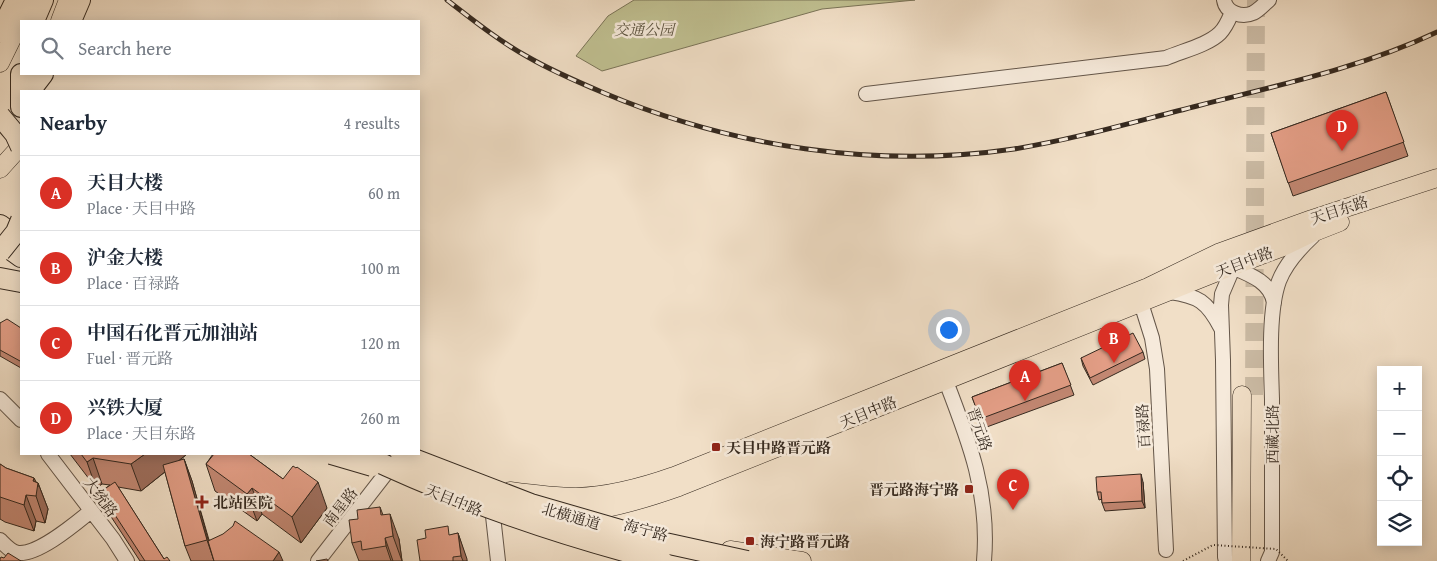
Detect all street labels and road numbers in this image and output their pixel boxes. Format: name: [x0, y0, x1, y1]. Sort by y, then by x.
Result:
street label: 天目东路: [1307, 191, 1371, 229]
street label: 天目中路: [1212, 241, 1276, 283]
street label: 天目中路: [836, 391, 900, 433]
street label: 百禄路: [1131, 403, 1155, 449]
street label: 晋元路: [963, 404, 997, 454]
street label: 西藏北路: [1262, 404, 1283, 464]
street label: 大统路: [79, 473, 123, 521]
street label: 天目中路: [422, 479, 486, 521]
street label: 南星路: [318, 483, 362, 531]
street label: 北横通道: [539, 498, 603, 534]
street label: 海宁路: [622, 514, 670, 546]

